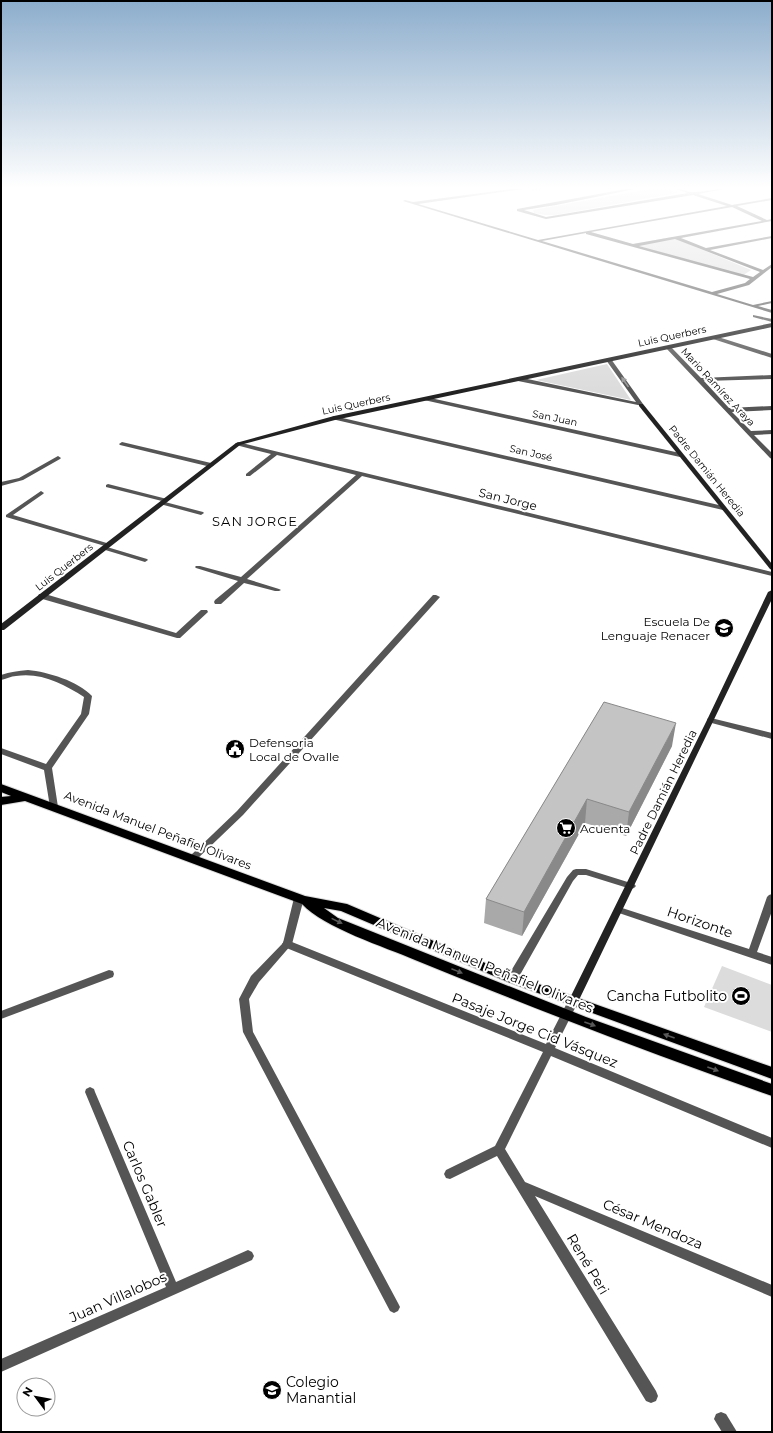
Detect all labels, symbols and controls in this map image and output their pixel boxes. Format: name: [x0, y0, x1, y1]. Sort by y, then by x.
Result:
street label: Luis Querbers: [637, 322, 707, 350]
street label: Mario Ramírez Araya: [678, 345, 758, 429]
one-way arrow: [621, 377, 629, 388]
street label: Luis Querbers: [321, 390, 391, 418]
street label: San Juan: [531, 407, 579, 429]
street label: Padre Damián Heredia: [666, 422, 748, 520]
street label: San José: [508, 442, 554, 464]
street label: San Jorge: [477, 485, 539, 513]
district label: SAN JORGE: [212, 513, 298, 529]
street label: Luis Querbers: [33, 540, 95, 594]
place label: Escuela De Lenguaje Renacer: [601, 614, 710, 643]
school or university icon: Escuela De Lenguaje Renacer: [713, 617, 735, 639]
street label: Padre Damián Heredia: [626, 727, 700, 857]
place label: Defensoria Local de Ovalle: [249, 735, 339, 764]
public building icon: Defensoria Local de Ovalle: [224, 738, 246, 760]
street label: Avenida Manuel Peñafiel Olivares: [62, 787, 254, 873]
supermarket icon: Acuenta: [555, 817, 577, 839]
place label: Acuenta: [580, 821, 630, 836]
street label: Horizonte: [665, 902, 735, 942]
street label: Avenida Manuel Peñafiel Olivares: [374, 913, 596, 1017]
one-way arrow: [331, 918, 342, 924]
one-way arrow: [451, 968, 462, 974]
sports icon: Cancha Futbolito: [730, 985, 752, 1007]
place label: Cancha Futbolito: [607, 987, 727, 1005]
street label: Pasaje Jorge Cid Vásquez: [449, 988, 621, 1072]
one-way arrow: [585, 1022, 597, 1028]
one-way arrow: [663, 1033, 675, 1039]
one-way arrow: [707, 1066, 719, 1072]
street label: Carlos Gabler: [119, 1138, 172, 1231]
street label: César Mendoza: [600, 1195, 706, 1253]
street label: René Peri: [563, 1230, 613, 1298]
street label: Juan Villalobos: [66, 1267, 170, 1327]
place label: Colegio Manantial: [286, 1373, 356, 1407]
north arrow: [16, 1377, 56, 1417]
school or university icon: Colegio Manantial: [261, 1379, 283, 1401]
text: N: [19, 1384, 36, 1399]

